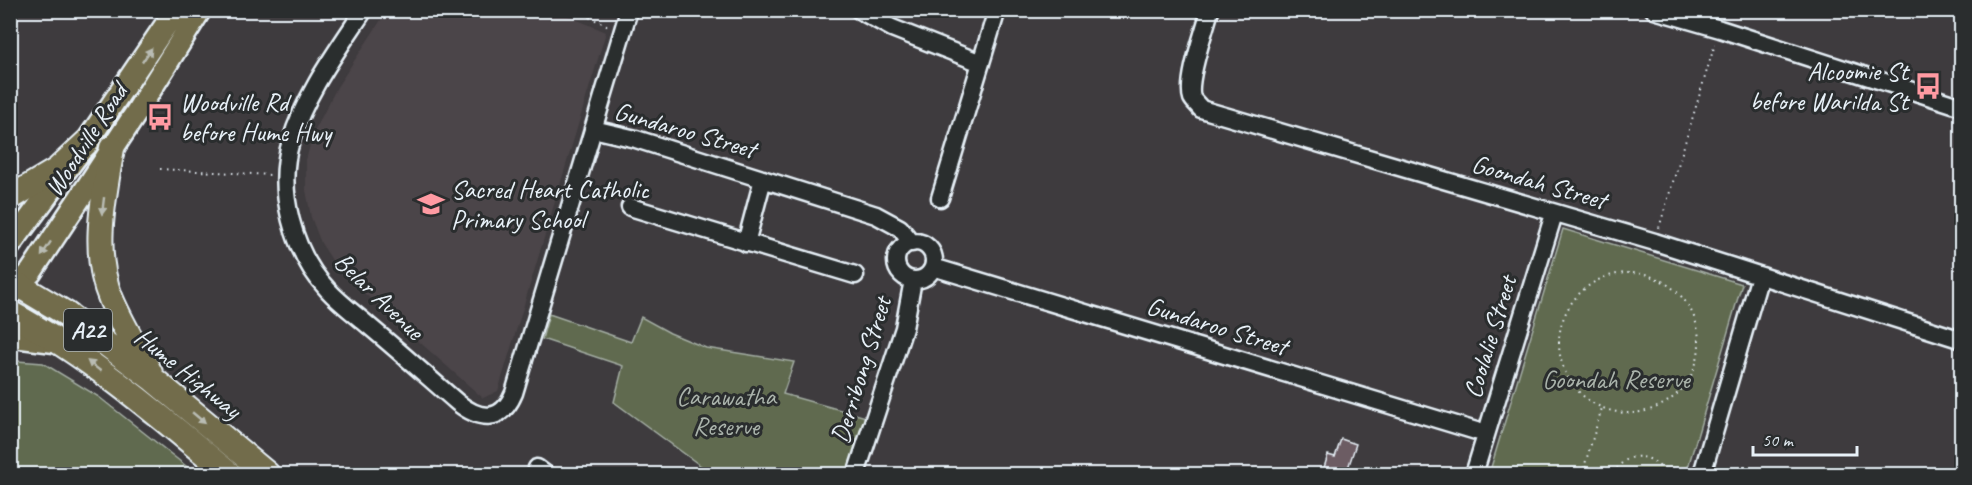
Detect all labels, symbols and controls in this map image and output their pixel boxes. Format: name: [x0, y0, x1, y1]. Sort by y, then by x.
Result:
one-way arrow: [141, 47, 152, 63]
place label: Alcoomie St before Warilda St: [1750, 55, 1910, 118]
bus stop icon: Alcoomie St before Warilda St: [1913, 71, 1943, 101]
street label: Woodville Road: [37, 74, 137, 203]
place label: Woodville Rd before Hume Hwy: [180, 86, 333, 149]
street label: Gundaroo Street: [611, 94, 763, 167]
bus stop icon: Woodville Rd before Hume Hwy: [145, 102, 175, 132]
street label: Goondah Street: [1468, 147, 1613, 218]
place label: Sacred Heart Catholic Primary School: [451, 173, 650, 236]
school or university icon: Sacred Heart Catholic Primary School: [416, 189, 446, 219]
one-way arrow: [98, 196, 108, 215]
one-way arrow: [40, 241, 52, 257]
street label: Belar Avenue: [327, 245, 432, 348]
street label: Coolalie Street: [1456, 270, 1525, 402]
street label: Gundaroo Street: [1143, 289, 1295, 364]
street label: Derribong Street: [823, 291, 900, 447]
road number: A22: [64, 309, 112, 351]
street label: Hume Highway: [128, 320, 250, 427]
one-way arrow: [87, 360, 103, 372]
park label: Goondah Reserve: [1542, 363, 1691, 396]
park label: Carawatha Reserve: [676, 380, 777, 443]
one-way arrow: [191, 411, 206, 424]
scale bar: [1753, 419, 1856, 457]
text: 50 m: [1762, 429, 1795, 451]

